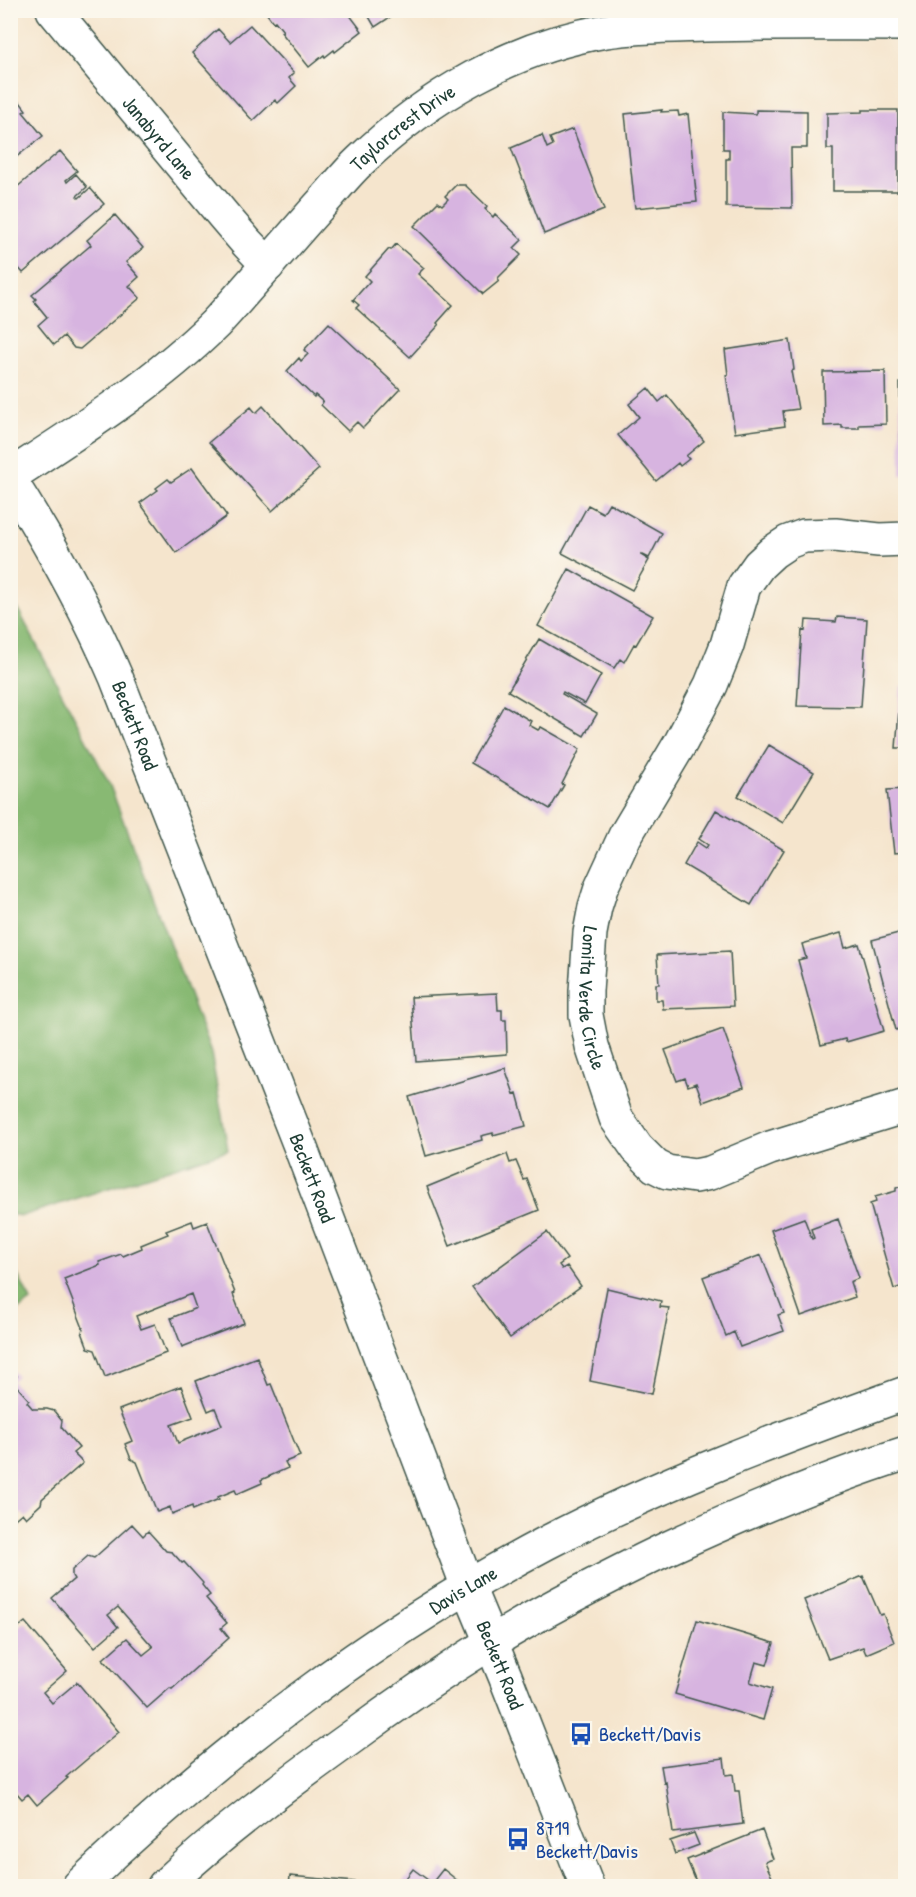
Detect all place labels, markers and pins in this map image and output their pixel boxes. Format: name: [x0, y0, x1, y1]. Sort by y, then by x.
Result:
place label: Beckett/Davis: [599, 1720, 701, 1747]
bus stop icon: Beckett/Davis: [568, 1721, 594, 1747]
place label: 8719 Beckett/Davis: [536, 1814, 638, 1864]
bus stop icon: 8719 Beckett/Davis: [505, 1826, 531, 1852]

